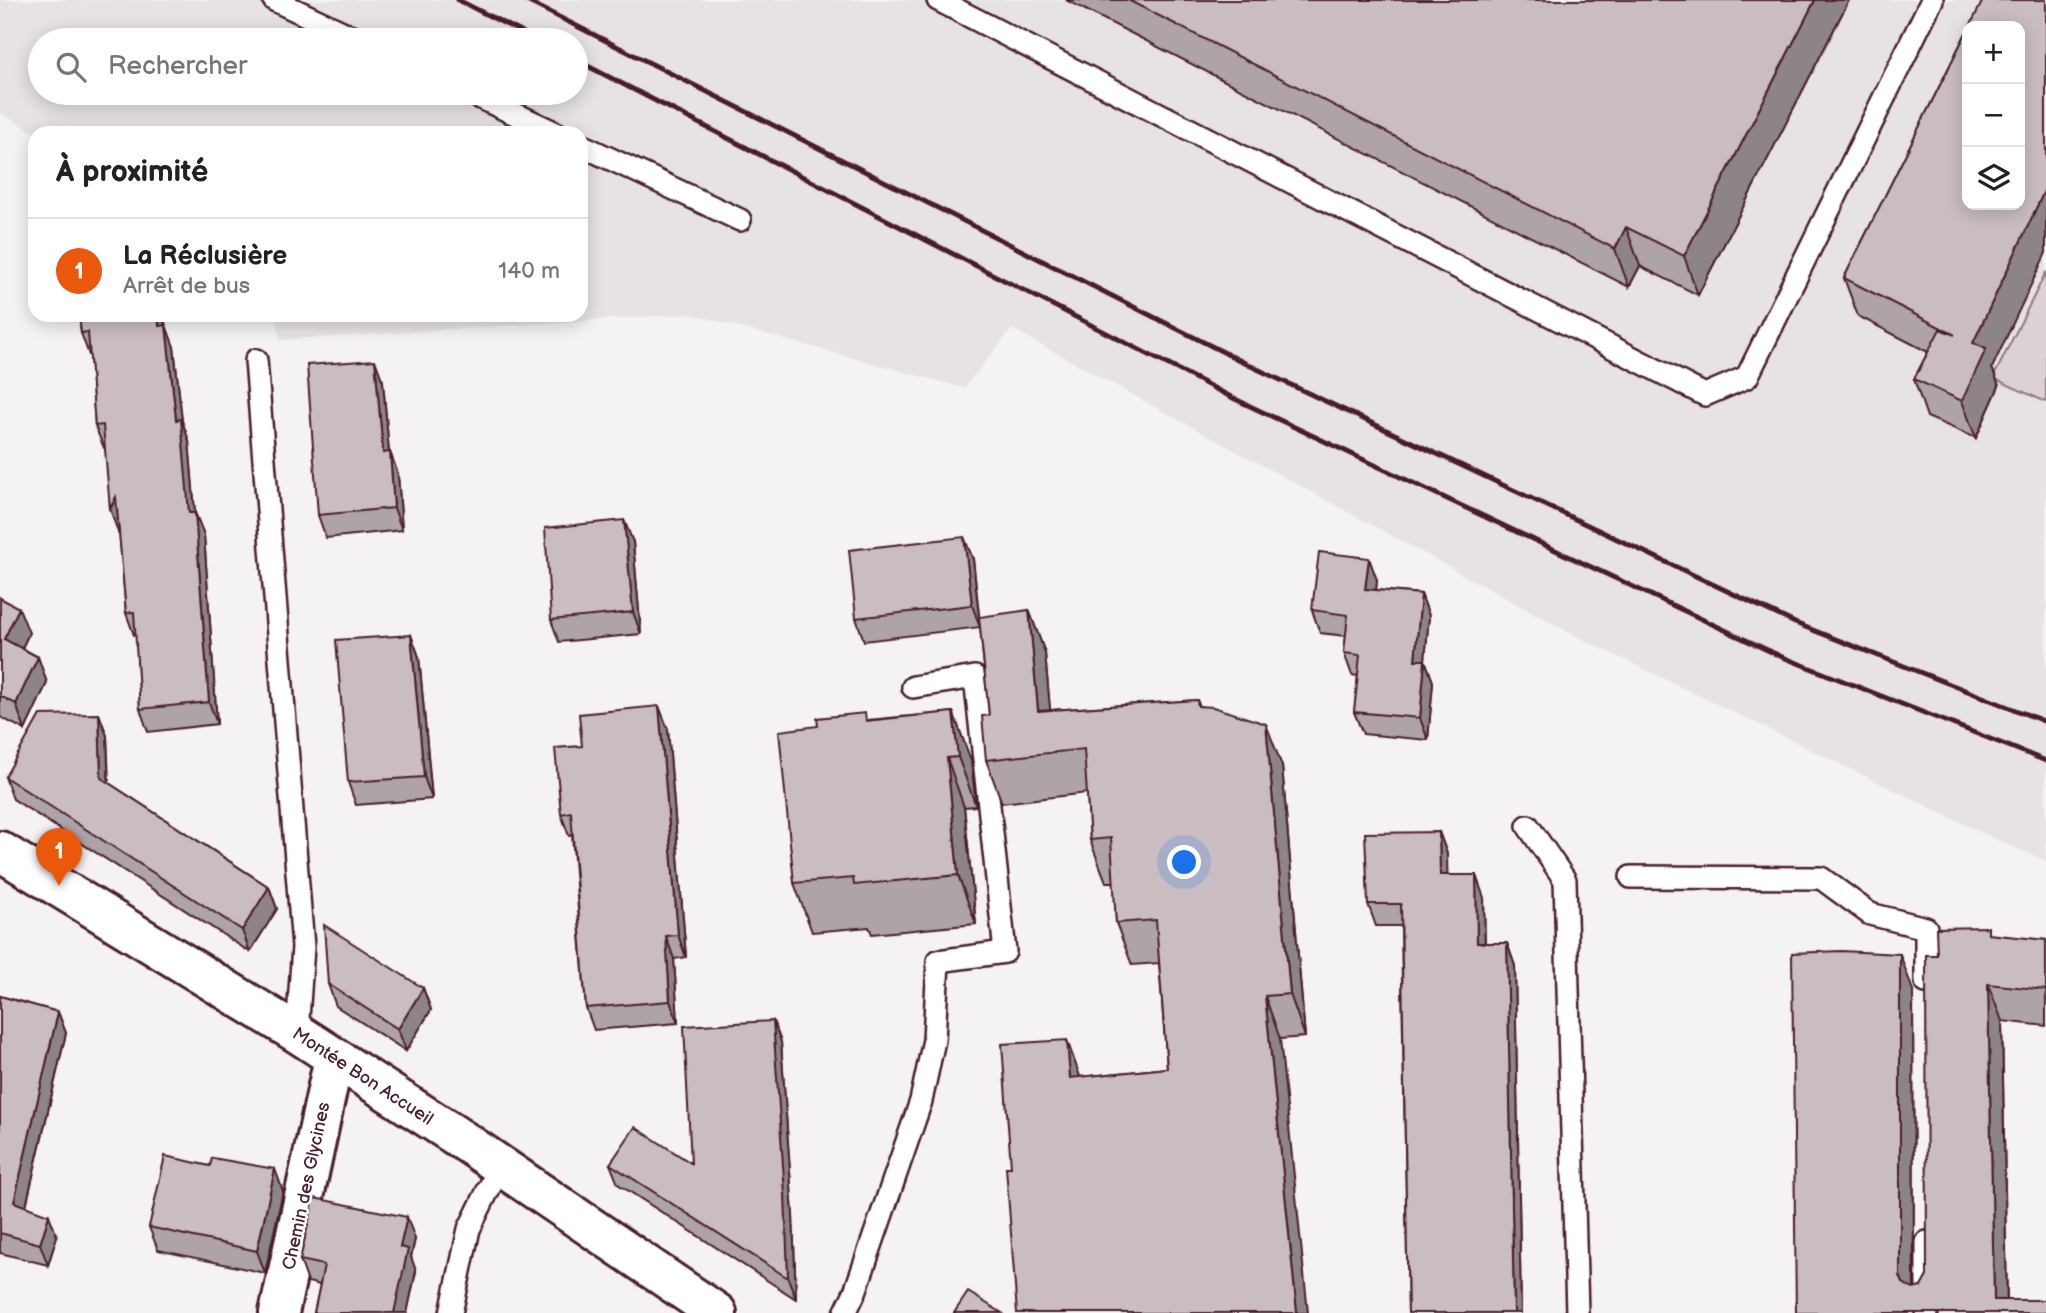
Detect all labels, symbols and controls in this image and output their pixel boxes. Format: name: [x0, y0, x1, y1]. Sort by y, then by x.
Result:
map controls: [1962, 21, 2025, 210]
button: +: [1962, 21, 2025, 84]
search box: [28, 28, 588, 105]
icon: search: [52, 48, 90, 86]
text: Rechercher: [108, 51, 247, 82]
button: −: [1962, 84, 2025, 147]
button: layers: [1962, 147, 2025, 210]
text: À proximité: [56, 154, 208, 190]
text: La Réclusière: [123, 241, 287, 272]
text: 1: [74, 257, 84, 285]
text: 140 m: [498, 257, 560, 285]
text: Arrêt de bus: [123, 272, 250, 300]
pin: 1: [36, 828, 82, 886]
your location: [1167, 845, 1201, 879]
street label: Montée Bon Accueil: [288, 1023, 437, 1130]
street label: Chemin des Glycines: [278, 1100, 335, 1272]

